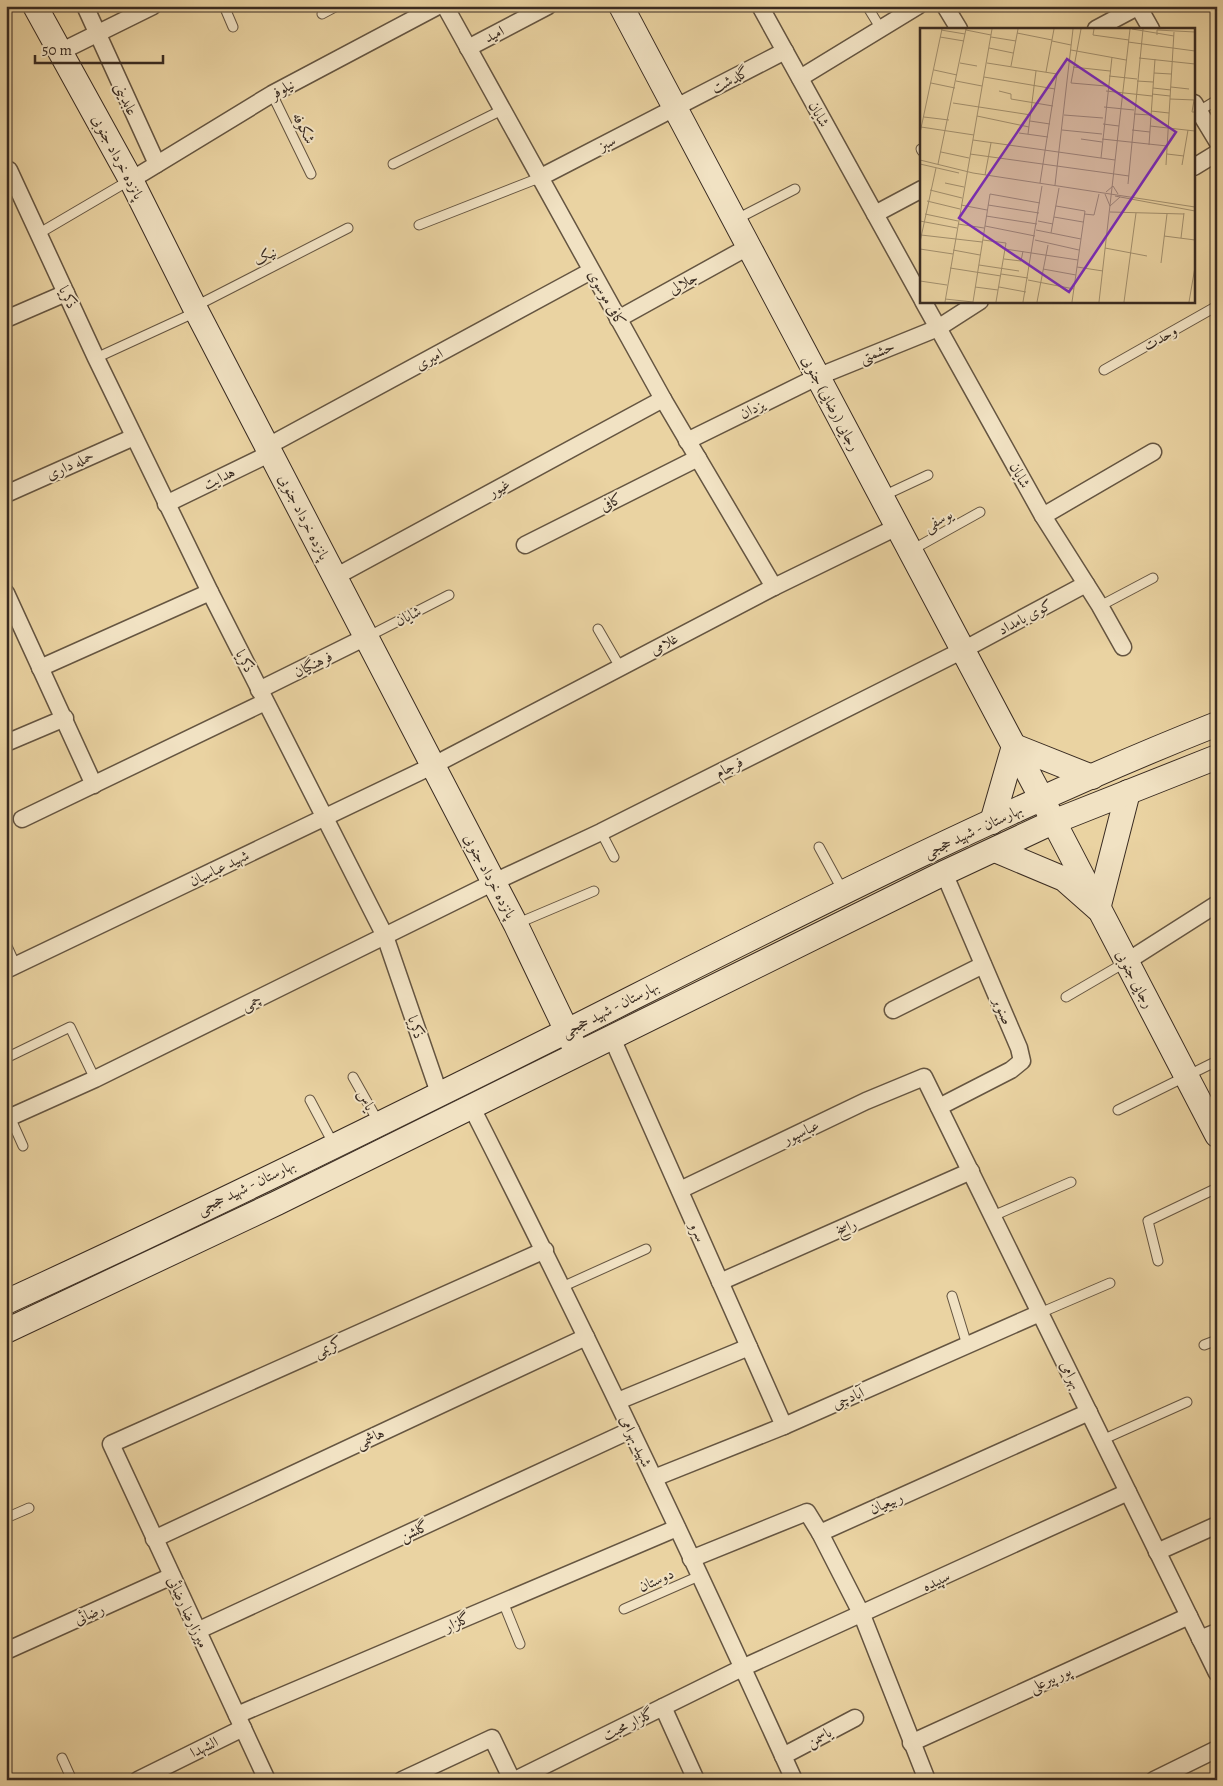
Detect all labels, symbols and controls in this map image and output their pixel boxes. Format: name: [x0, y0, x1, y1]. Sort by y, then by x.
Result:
street label: امید: [481, 21, 507, 47]
inset map: [920, 28, 1196, 302]
scale bar: [35, 32, 162, 64]
text: 50 m: [42, 40, 72, 60]
street label: گلدشت: [708, 62, 752, 98]
street label: نیلوفر: [265, 74, 298, 105]
street label: عابدینی: [110, 79, 142, 119]
street label: شایان: [804, 97, 834, 131]
street label: شکوفه: [288, 109, 320, 147]
street label: پانزده خرداد جنوبی: [86, 111, 149, 204]
street label: سبز: [593, 130, 619, 157]
street label: نیک: [250, 242, 280, 270]
street label: کافی موسوی: [583, 266, 631, 330]
street label: جلالی: [665, 267, 701, 299]
street label: ذکریا: [54, 282, 82, 312]
street label: وحدت: [1139, 320, 1181, 356]
street label: حشمتی: [856, 336, 898, 369]
street label: امیری: [412, 343, 446, 375]
street label: رجایی (رضایی) جنوبی: [797, 352, 865, 455]
street label: یزدان: [736, 394, 769, 424]
street label: حمله داری: [43, 446, 97, 484]
street label: شایان: [1005, 458, 1035, 492]
street label: هدایت: [200, 462, 238, 494]
street label: پانزده خرداد جنوبی: [273, 471, 335, 565]
street label: غیور: [483, 474, 513, 503]
street label: کافی: [597, 488, 625, 516]
street label: یوسفی: [920, 503, 957, 537]
street label: کوی بامداد: [994, 594, 1056, 640]
street label: شایان: [392, 601, 424, 631]
street label: غلامی: [646, 628, 682, 660]
street label: ذکریا: [231, 646, 259, 676]
street label: فرهنگیان: [290, 646, 336, 682]
street label: فرجام: [712, 752, 748, 785]
street label: بهارستان - شهید حججی: [920, 799, 1026, 864]
street label: پانزده خرداد جنوبی: [458, 830, 521, 923]
street label: شهید عباسیان: [186, 845, 252, 891]
street label: رجایی جنوبی: [1110, 946, 1159, 1012]
street label: بهارستان - شهید حججی: [558, 976, 663, 1043]
street label: چمی: [238, 989, 265, 1016]
street label: صنوبر: [988, 993, 1018, 1028]
street label: ذکریا: [403, 1013, 429, 1041]
street label: یاس: [352, 1086, 380, 1115]
street label: عباسپور: [778, 1115, 822, 1150]
street label: بهارستان - شهید حججی: [194, 1155, 299, 1220]
street label: راسخ: [832, 1214, 861, 1244]
street label: سرو: [684, 1217, 711, 1245]
street label: کریمی: [311, 1332, 346, 1363]
street label: بهرامی: [1056, 1357, 1086, 1393]
street label: آبادچی: [829, 1382, 869, 1414]
street label: شهید بهرامی: [615, 1412, 657, 1470]
street label: هاشمی: [352, 1423, 388, 1454]
street label: ربیعیان: [866, 1487, 906, 1519]
street label: گلشن: [396, 1516, 432, 1546]
street label: دوستان: [635, 1563, 677, 1597]
street label: سپیده: [919, 1566, 954, 1597]
street label: میرزارضا رضائی: [163, 1573, 213, 1651]
street label: رضائی: [71, 1599, 107, 1629]
street label: گلزار: [439, 1608, 473, 1637]
street label: پور پیرعلی: [1026, 1660, 1076, 1698]
street label: گلزار محبت: [599, 1703, 657, 1745]
street label: یاسمن: [803, 1722, 836, 1752]
street label: الشهدا: [187, 1732, 221, 1762]

